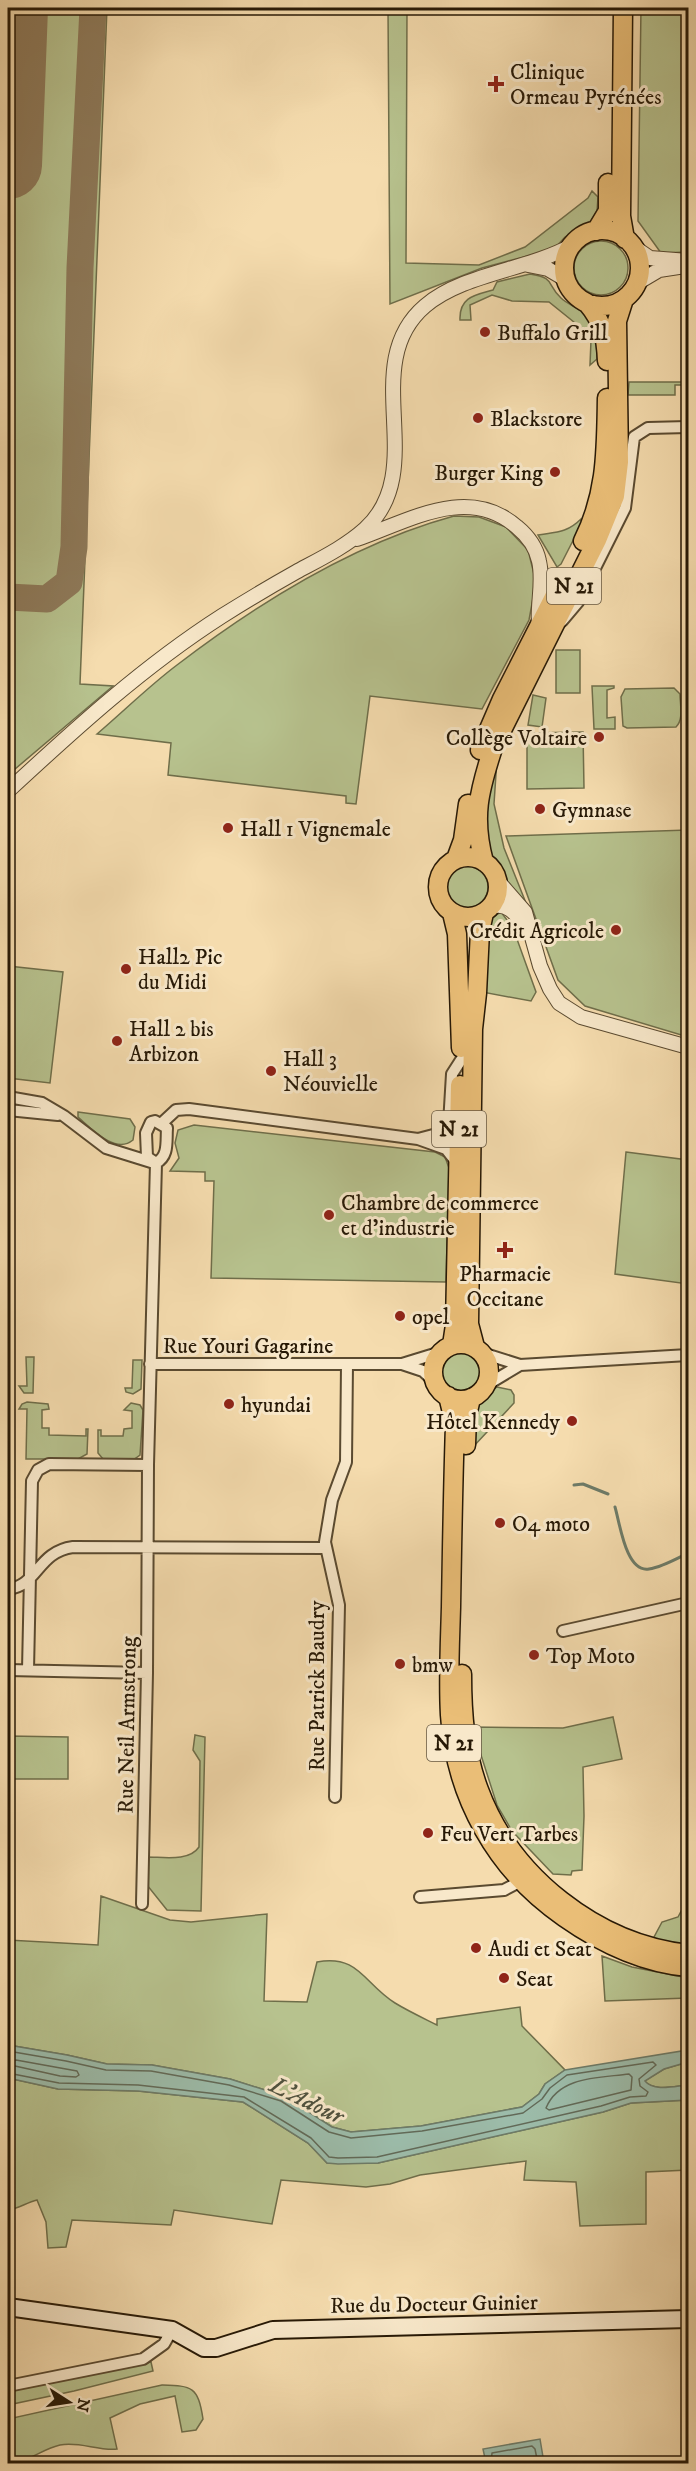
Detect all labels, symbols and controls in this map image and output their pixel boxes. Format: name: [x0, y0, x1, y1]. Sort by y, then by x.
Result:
place label: Clinique Ormeau Pyrénées: [510, 59, 662, 111]
marker: Clinique Ormeau Pyrénées: [487, 75, 505, 93]
place label: Buffalo Grill: [497, 320, 608, 347]
marker: Buffalo Grill: [478, 325, 492, 339]
place label: Blackstore: [490, 406, 582, 433]
marker: Blackstore: [471, 411, 485, 425]
place label: Burger King: [434, 460, 543, 487]
marker: Burger King: [548, 465, 562, 479]
road number: N 21: [547, 568, 601, 604]
place label: Collège Voltaire: [446, 725, 587, 752]
marker: Collège Voltaire: [592, 730, 606, 744]
place label: Gymnase: [552, 797, 632, 824]
marker: Gymnase: [533, 802, 547, 816]
place label: Hall 1 Vignemale: [240, 816, 391, 843]
marker: Hall 1 Vignemale: [221, 821, 235, 835]
place label: Crédit Agricole: [470, 918, 604, 945]
marker: Crédit Agricole: [609, 923, 623, 937]
place label: Hall2 Pic du Midi: [138, 944, 222, 996]
marker: Hall2 Pic du Midi: [119, 962, 133, 976]
place label: Hall 2 bis Arbizon: [129, 1016, 214, 1068]
marker: Hall 2 bis Arbizon: [110, 1034, 124, 1048]
place label: Hall 3 Néouvielle: [283, 1046, 378, 1098]
marker: Hall 3 Néouvielle: [264, 1064, 278, 1078]
road number: N 21: [432, 1111, 486, 1147]
place label: Chambre de commerce et d'industrie: [341, 1190, 539, 1242]
marker: Chambre de commerce et d'industrie: [322, 1208, 336, 1222]
marker: Pharmacie Occitane: [498, 1243, 512, 1257]
place label: Pharmacie Occitane: [459, 1261, 551, 1313]
place label: opel: [412, 1304, 450, 1331]
marker: opel: [393, 1309, 407, 1323]
street label: Rue Youri Gagarine: [163, 1333, 333, 1360]
place label: hyundai: [241, 1392, 311, 1419]
marker: hyundai: [222, 1397, 236, 1411]
place label: Hôtel Kennedy: [426, 1409, 561, 1436]
marker: Hôtel Kennedy: [565, 1414, 579, 1428]
place label: O4 moto: [512, 1511, 590, 1538]
marker: O4 moto: [493, 1516, 507, 1530]
street label: Rue Patrick Baudry: [304, 1600, 331, 1771]
street label: Rue Neil Armstrong: [112, 1636, 143, 1814]
place label: Top Moto: [546, 1643, 635, 1670]
marker: Top Moto: [527, 1648, 541, 1662]
place label: bmw: [412, 1652, 453, 1679]
marker: bmw: [393, 1657, 407, 1671]
road number: N 21: [427, 1725, 481, 1761]
place label: Feu Vert Tarbes: [440, 1821, 578, 1848]
marker: Feu Vert Tarbes: [421, 1826, 435, 1840]
place label: Audi et Seat: [488, 1936, 592, 1963]
marker: Audi et Seat: [469, 1941, 483, 1955]
place label: Seat: [516, 1966, 553, 1993]
marker: Seat: [497, 1971, 511, 1985]
water label: L'Adour: [263, 2069, 350, 2133]
street label: Rue du Docteur Guinier: [330, 2289, 539, 2320]
north arrow: [39, 2372, 99, 2432]
text: N: [72, 2396, 94, 2413]

